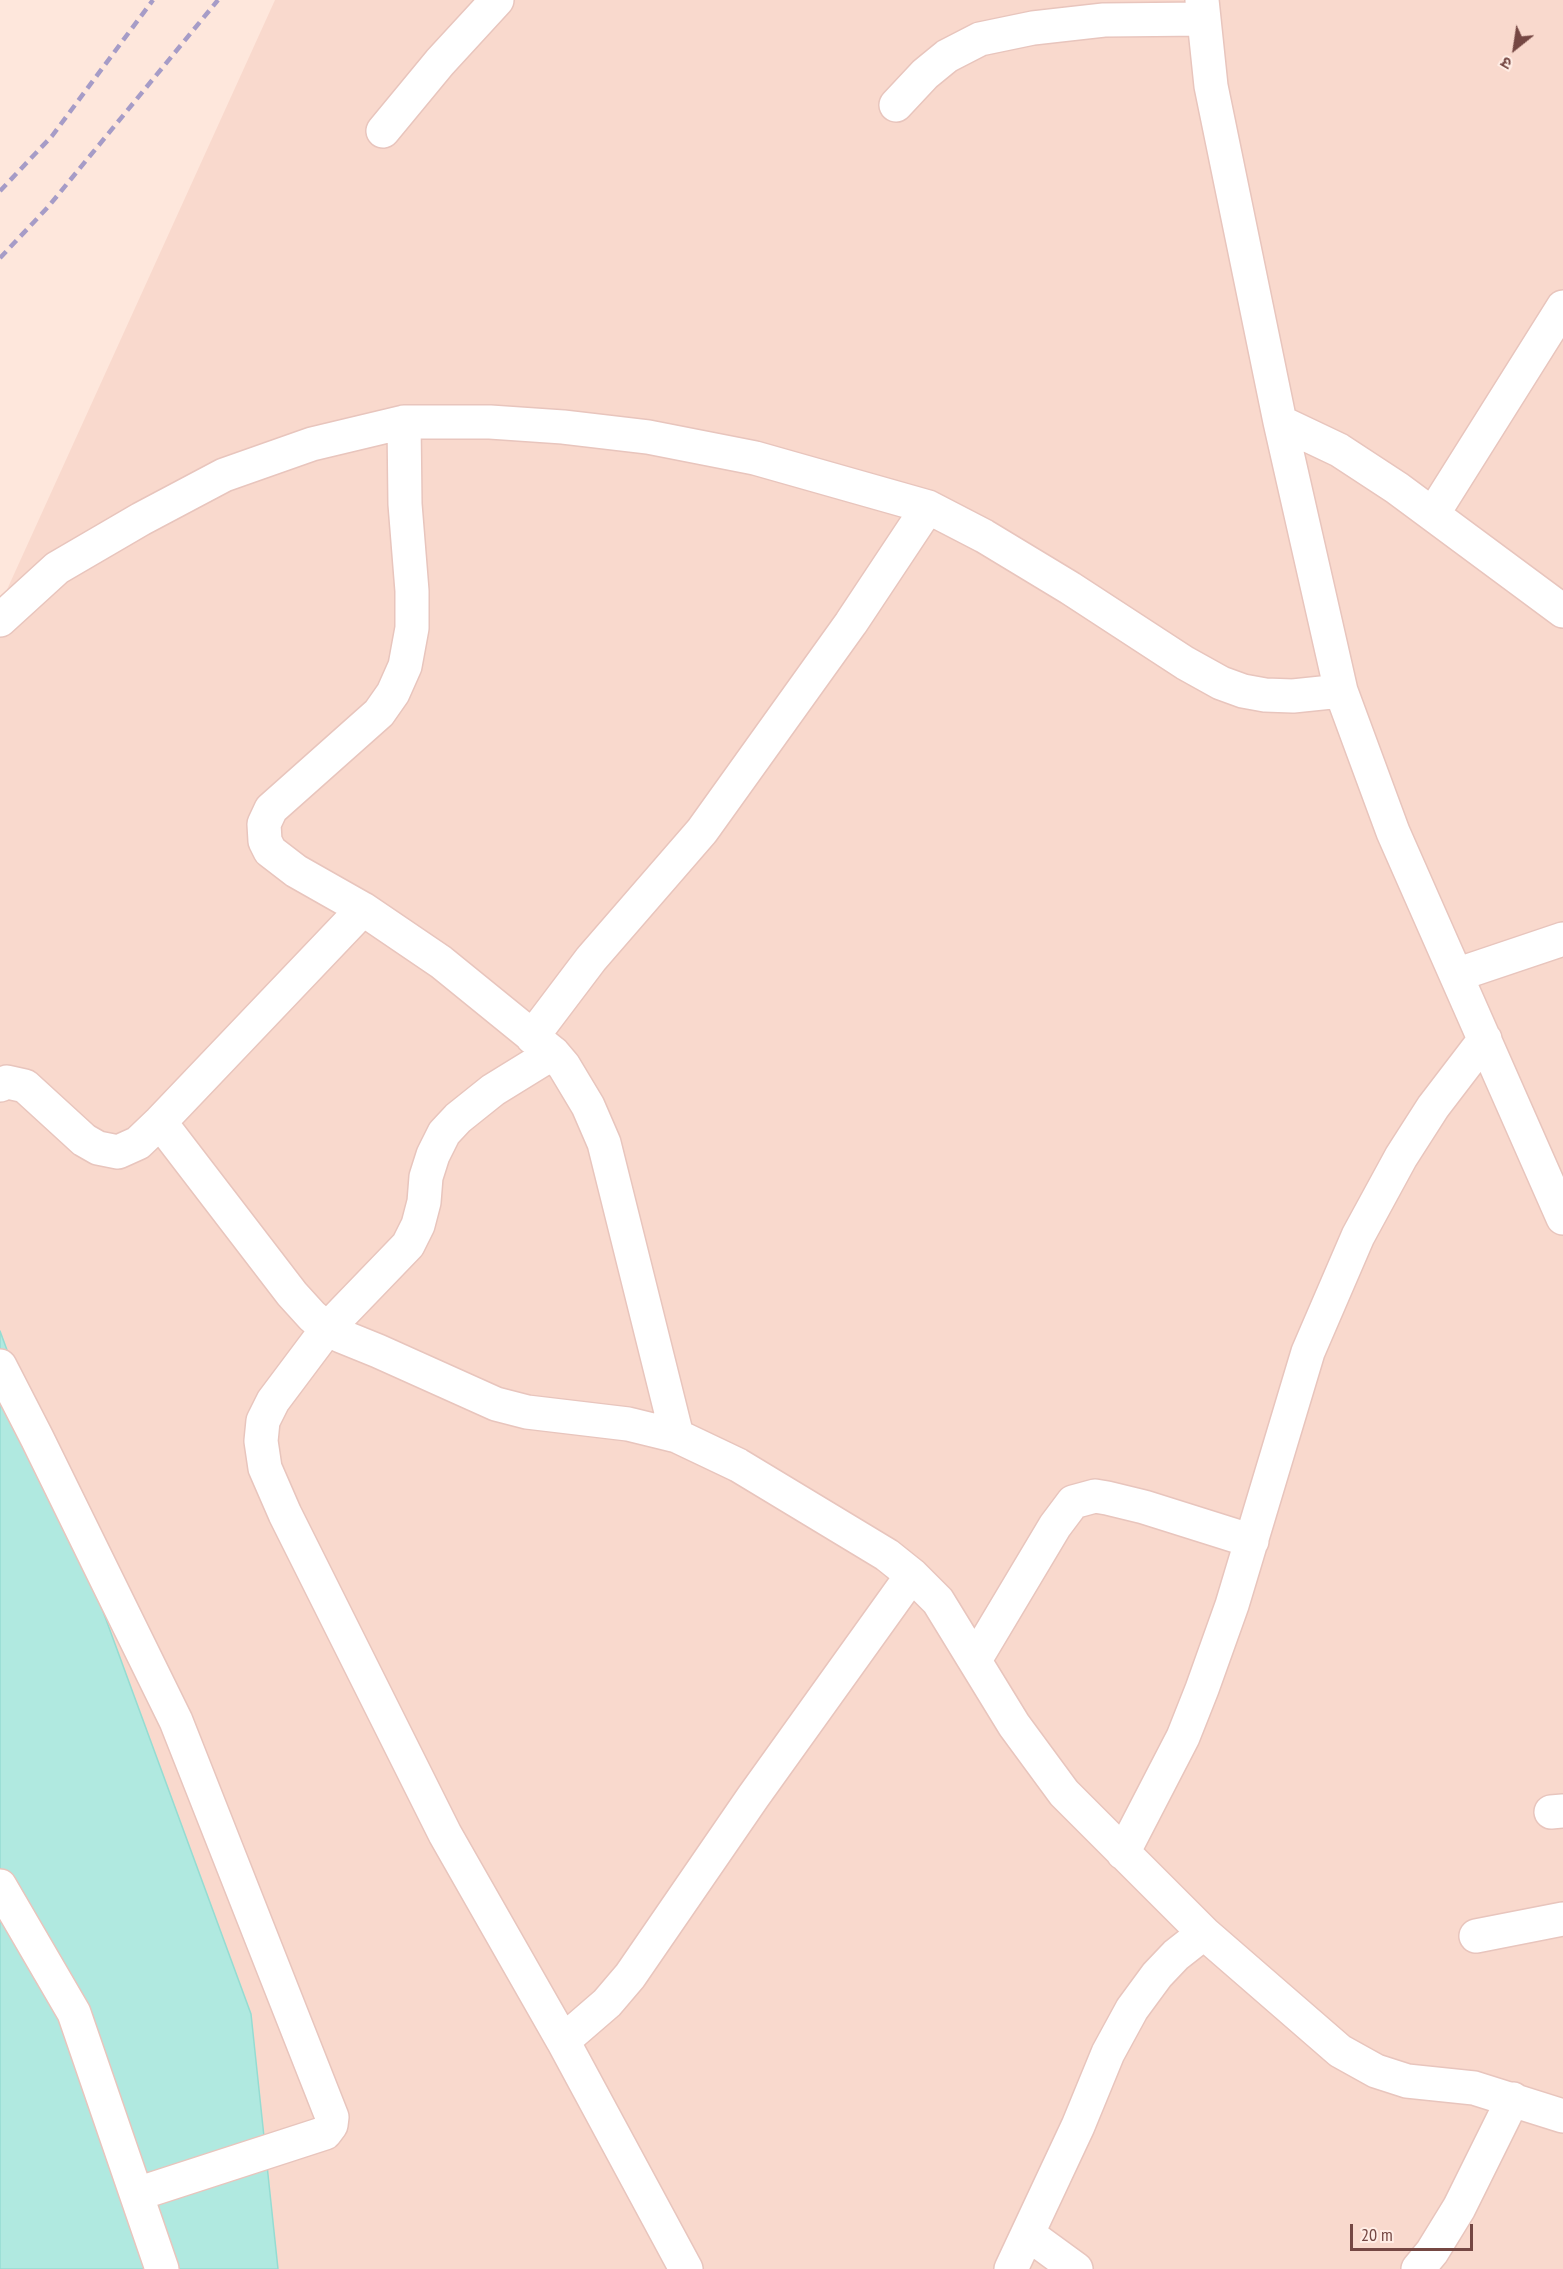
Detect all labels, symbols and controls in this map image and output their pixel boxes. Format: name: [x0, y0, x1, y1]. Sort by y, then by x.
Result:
north arrow: [1485, 18, 1545, 78]
text: उ: [1497, 53, 1515, 75]
scale bar: [1353, 2212, 1476, 2250]
text: 20 m: [1361, 2223, 1393, 2246]

